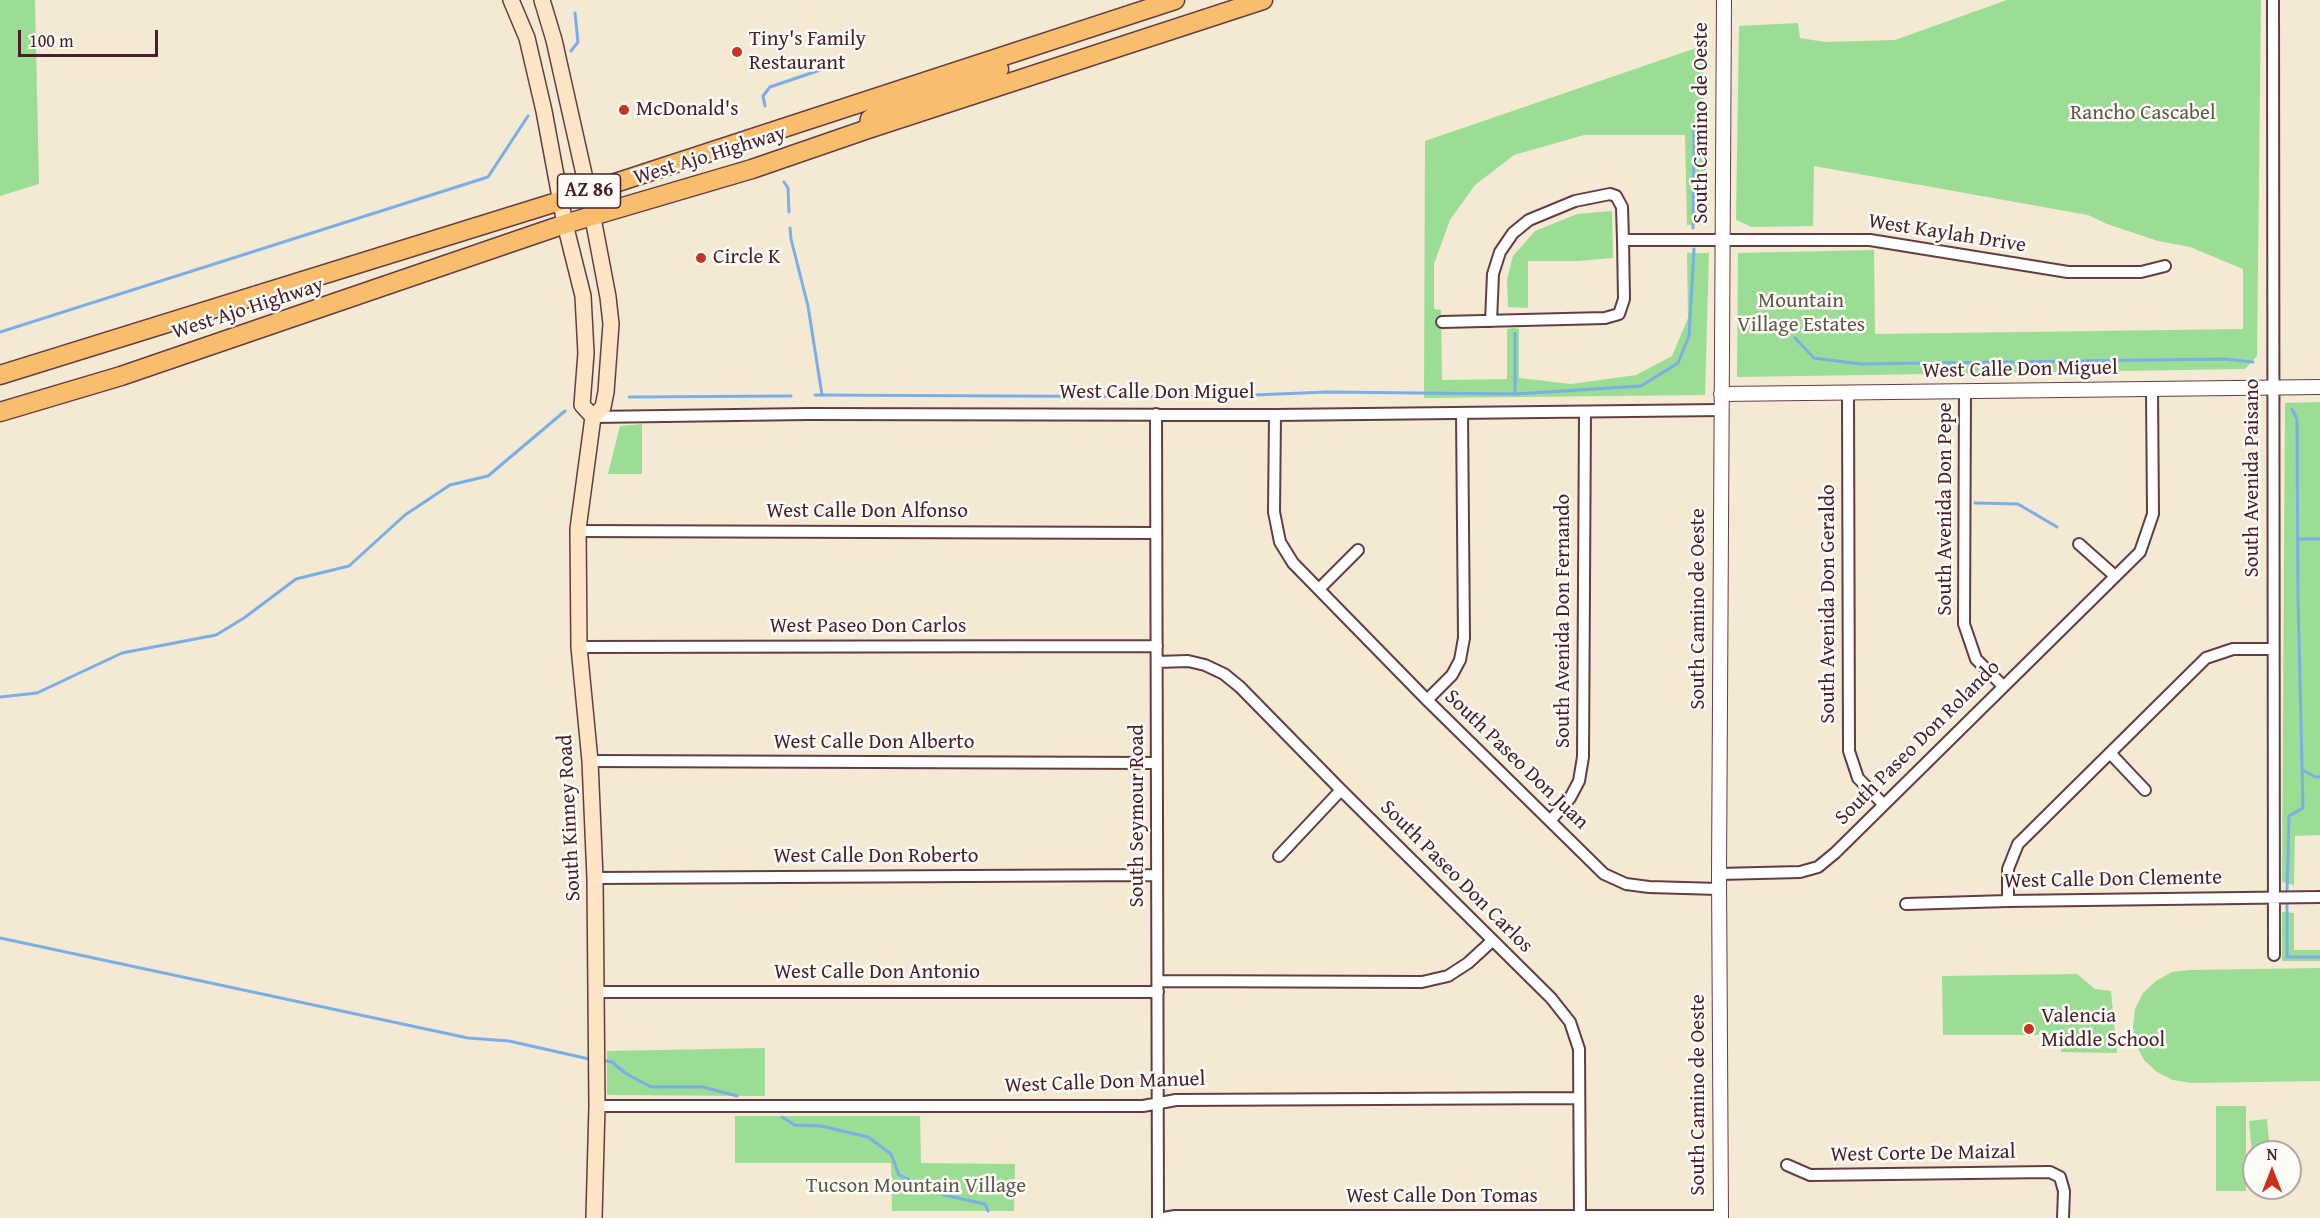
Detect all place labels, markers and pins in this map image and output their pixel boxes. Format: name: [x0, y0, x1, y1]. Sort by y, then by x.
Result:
place label: Tiny's Family Restaurant: [749, 27, 866, 77]
marker: Tiny's Family Restaurant: [730, 45, 744, 59]
place label: McDonald's: [636, 97, 739, 123]
marker: McDonald's: [617, 103, 631, 117]
place label: Circle K: [713, 245, 780, 271]
marker: Circle K: [694, 251, 708, 265]
place label: Valencia Middle School: [2041, 1004, 2165, 1054]
marker: Valencia Middle School: [2022, 1022, 2036, 1036]

